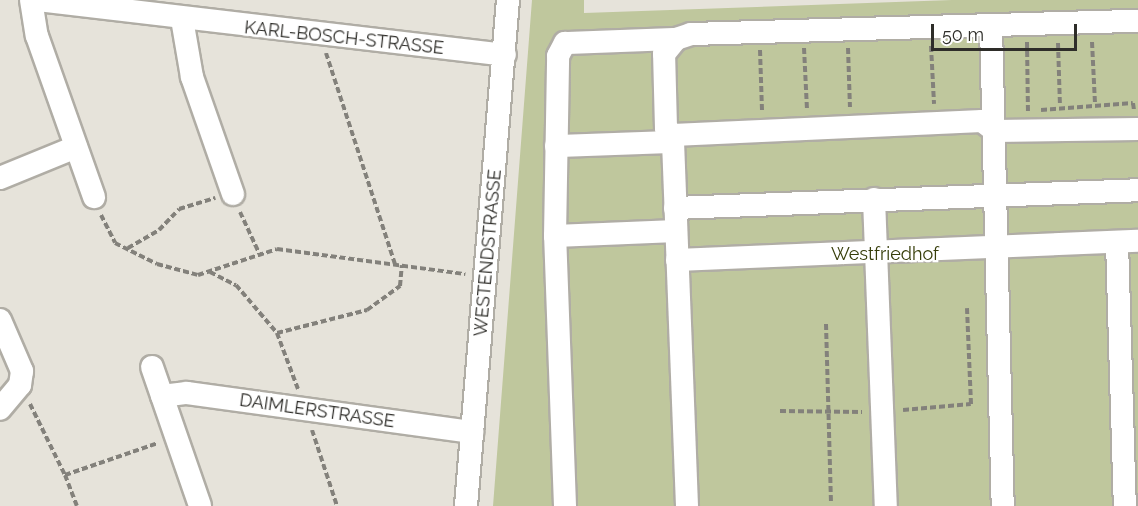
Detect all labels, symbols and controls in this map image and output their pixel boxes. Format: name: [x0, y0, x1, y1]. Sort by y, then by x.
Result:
scale bar: [934, 12, 1080, 50]
street label: KARL-BOSCH-STRASSE: [243, 17, 445, 59]
text: 50 m: [942, 24, 984, 45]
street label: WESTENDSTRASSE: [470, 169, 506, 337]
park label: Westfriedhof: [831, 243, 939, 265]
street label: DAIMLERSTRASSE: [238, 389, 396, 433]

